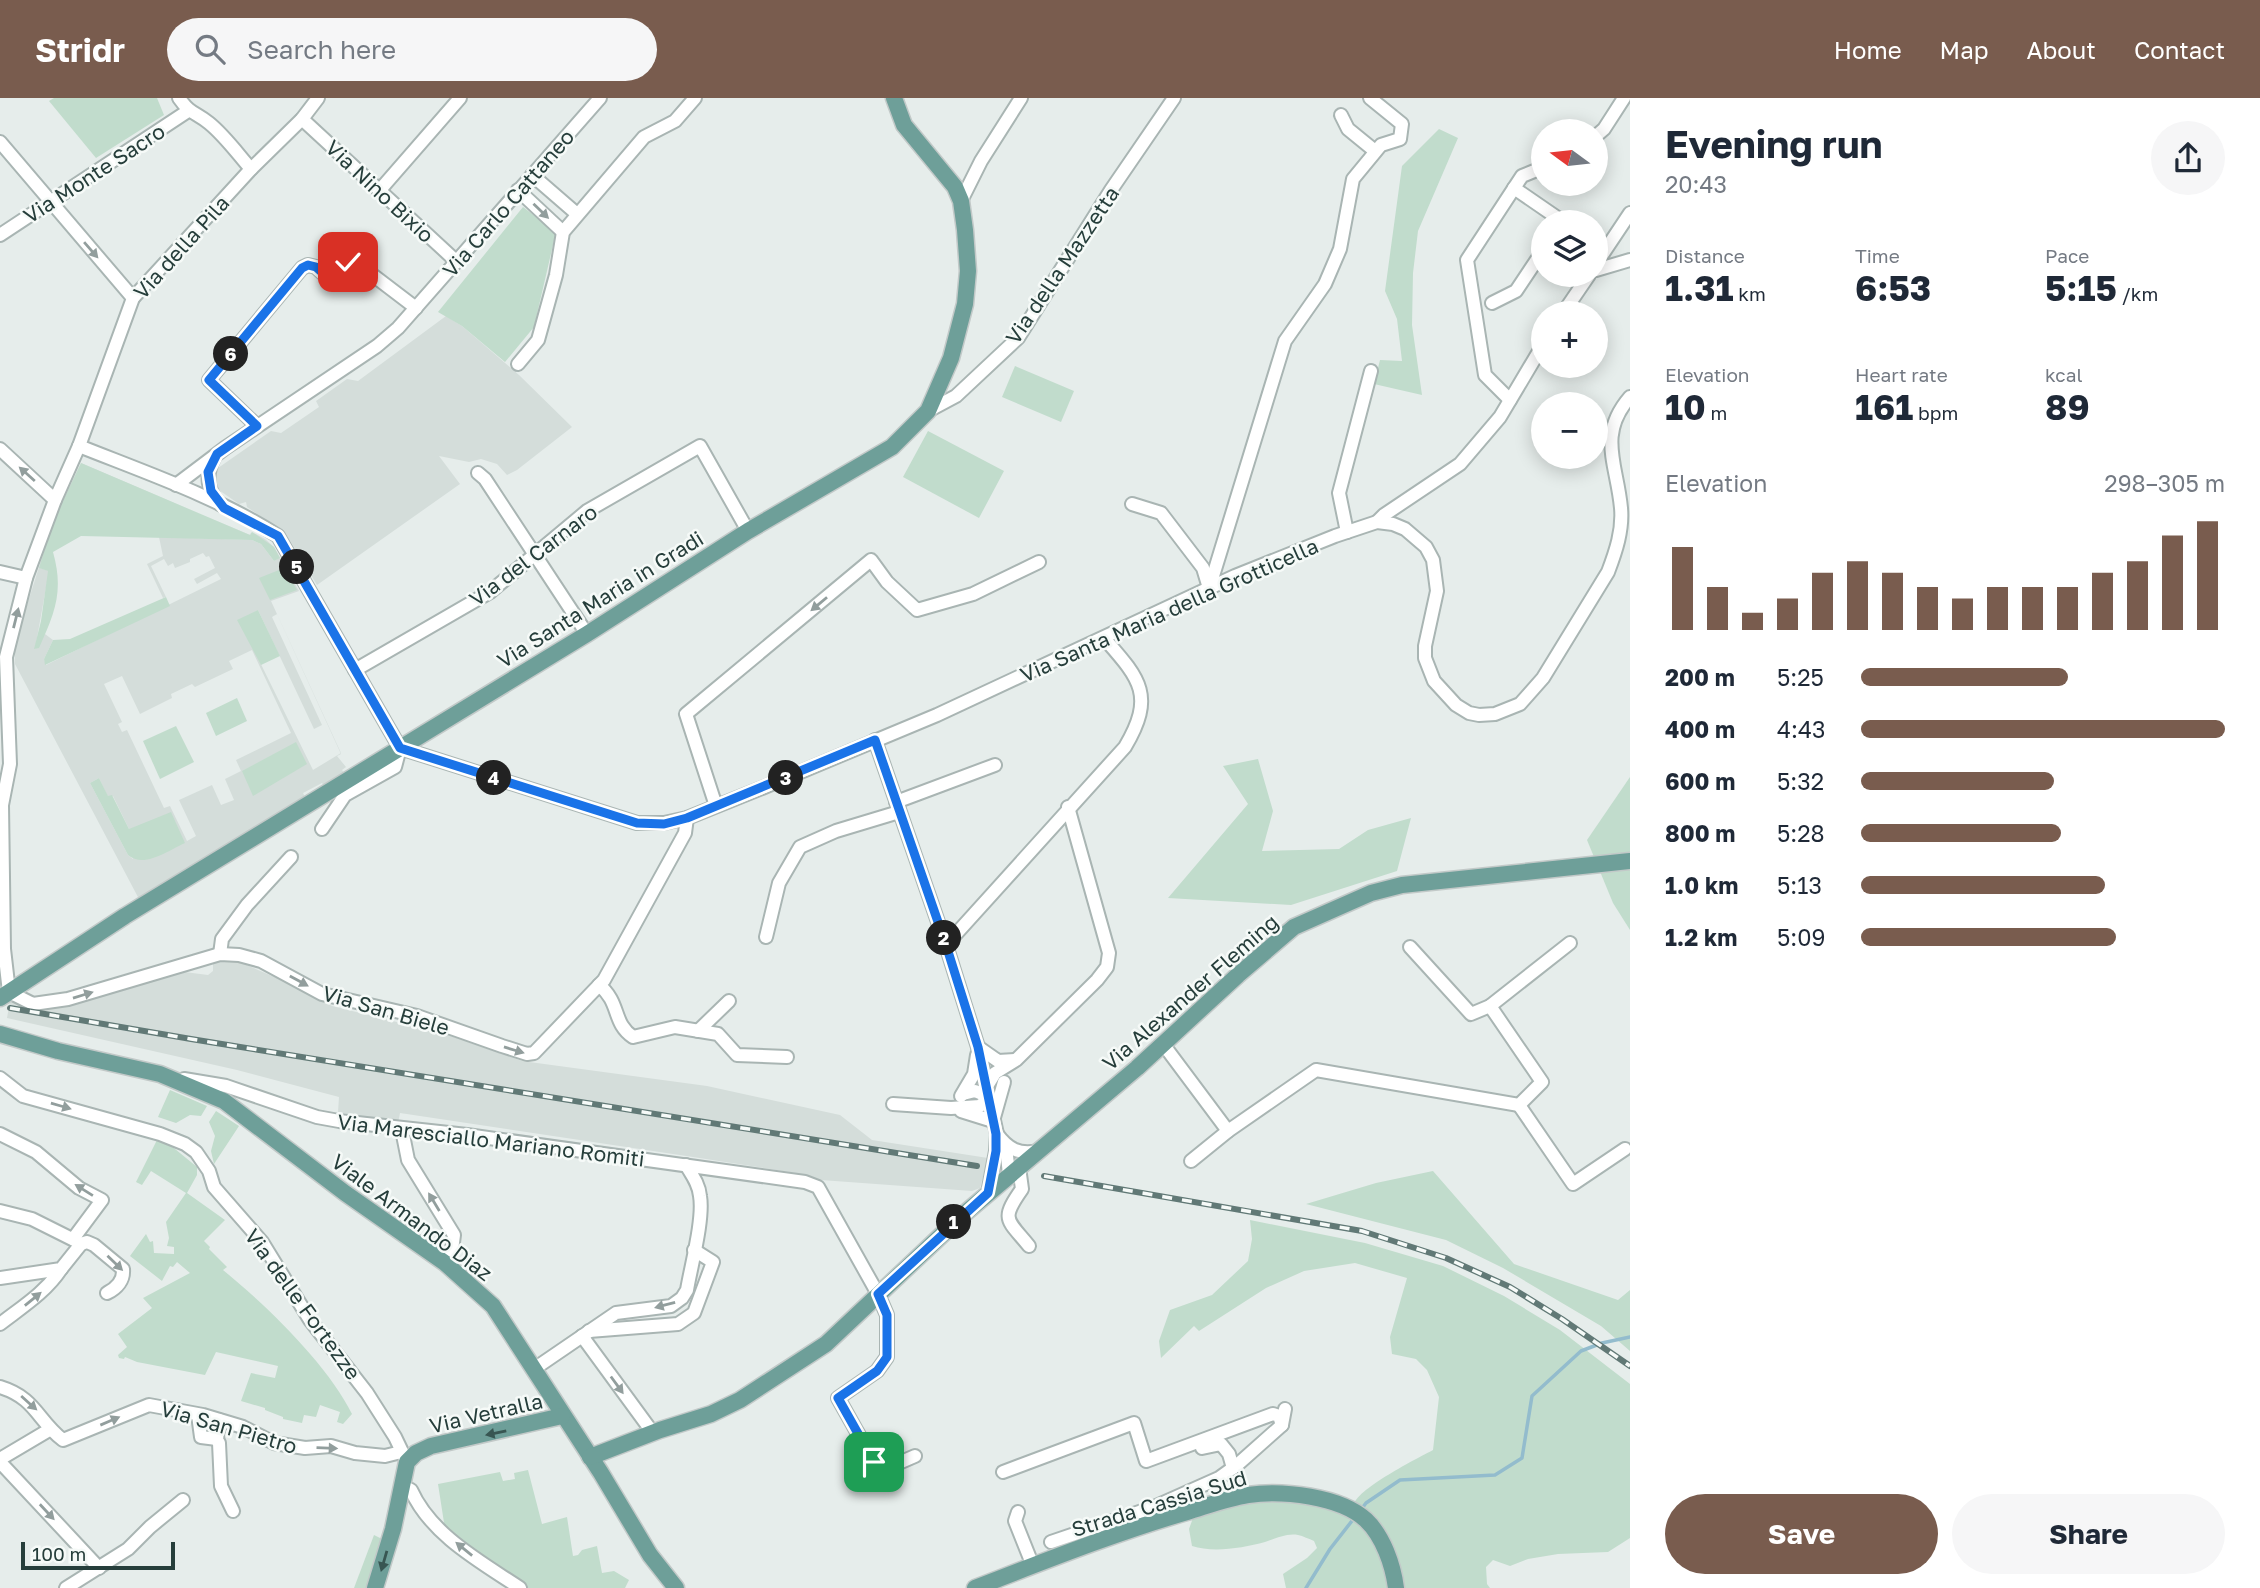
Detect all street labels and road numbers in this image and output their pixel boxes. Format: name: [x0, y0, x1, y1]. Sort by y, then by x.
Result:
street label: Via Monte Sacro: [18, 118, 170, 228]
street label: Via Carlo Cattaneo: [437, 124, 579, 282]
street label: Via Nino Bixio: [320, 134, 440, 248]
street label: Via della Mazzetta: [1000, 181, 1124, 349]
street label: Via della Pila: [128, 190, 234, 304]
street label: Via del Carnaro: [464, 498, 602, 612]
street label: Via Santa Maria in Gradi: [492, 525, 708, 673]
street label: Via Santa Maria della Grotticella: [1016, 532, 1322, 688]
street label: Via Alexander Fleming: [1097, 909, 1283, 1075]
street label: Via San Biele: [320, 979, 452, 1041]
street label: Via Maresciallo Mariano Romiti: [336, 1108, 646, 1172]
street label: Viale Armando Diaz: [326, 1148, 498, 1286]
street label: Via delle Fortezze: [239, 1223, 367, 1385]
street label: Via Vetralla: [427, 1387, 545, 1439]
street label: Via San Pietro: [158, 1395, 300, 1459]
street label: Strada Cassia Sud: [1068, 1464, 1250, 1542]

